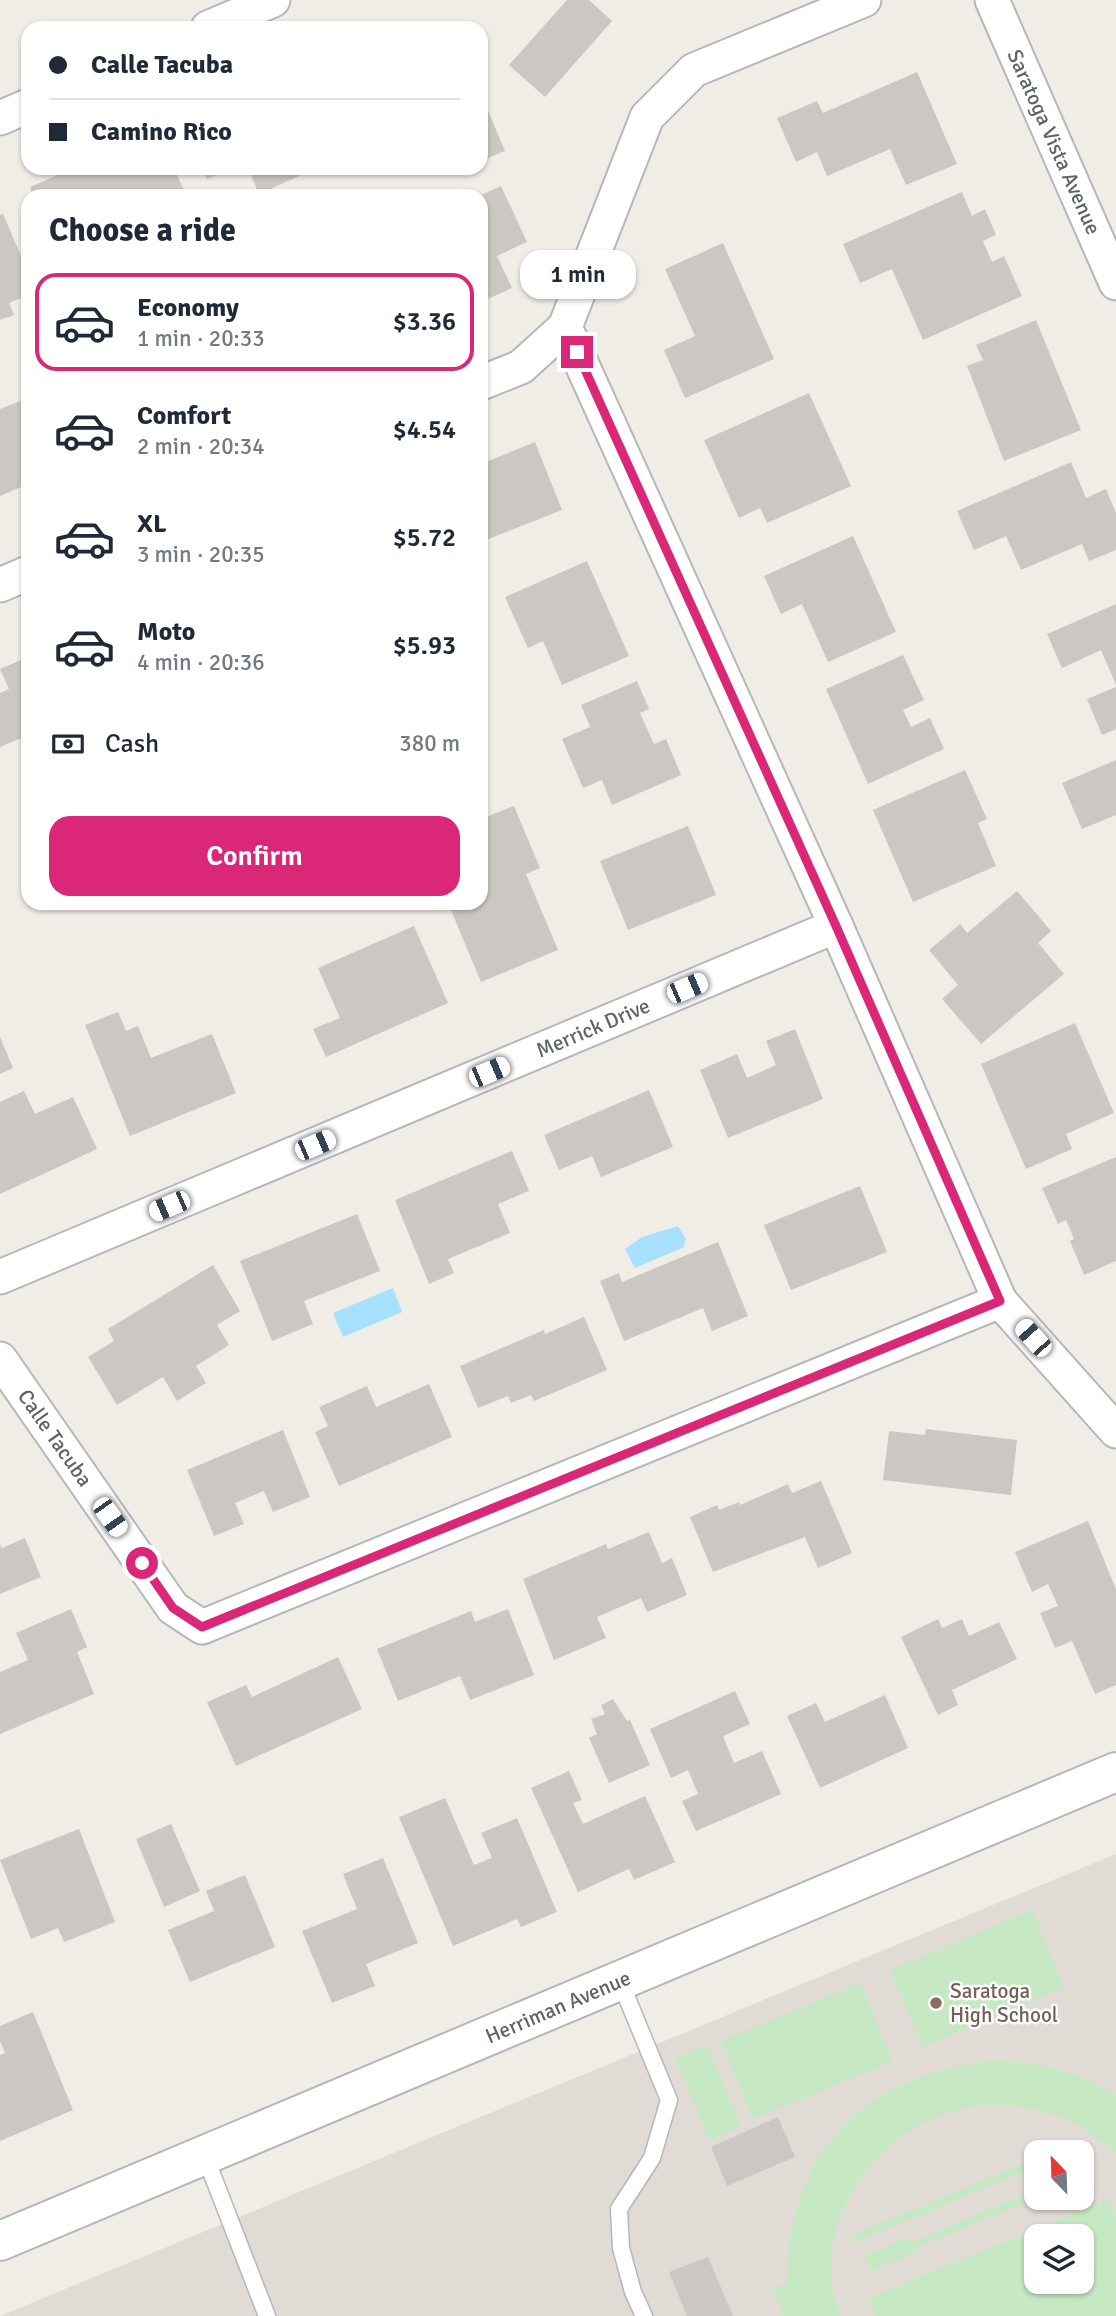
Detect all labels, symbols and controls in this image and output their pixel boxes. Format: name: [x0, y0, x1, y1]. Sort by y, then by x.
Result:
street label: Saratoga Vista Avenue: [1001, 45, 1107, 239]
text: Calle Tacuba: [91, 49, 233, 81]
text: Camino Rico: [91, 116, 232, 148]
text: Choose a ride: [49, 211, 236, 250]
callout: 1 min: [519, 250, 635, 300]
text: 1 min: [550, 260, 606, 289]
icon: car: [53, 291, 116, 354]
text: Economy: [137, 292, 239, 324]
text: $3.36: [393, 306, 456, 338]
text: 1 min · 20:33: [137, 324, 265, 353]
route end: [561, 336, 593, 368]
icon: car: [53, 399, 116, 462]
text: Comfort: [137, 400, 231, 432]
text: $4.54: [393, 414, 456, 446]
text: 2 min · 20:34: [137, 432, 265, 461]
icon: car: [53, 507, 116, 570]
text: XL: [137, 508, 167, 540]
text: $5.72: [393, 522, 456, 554]
text: 3 min · 20:35: [137, 540, 265, 569]
icon: car: [53, 615, 116, 678]
text: Moto: [137, 616, 195, 648]
text: $5.93: [393, 630, 456, 662]
text: 4 min · 20:36: [137, 648, 265, 677]
icon: cash: [49, 725, 87, 763]
text: Cash: [105, 728, 159, 760]
text: 380 m: [399, 729, 460, 758]
button: Confirm: [49, 816, 460, 896]
car: [664, 970, 711, 1006]
street label: Merrick Drive: [532, 992, 654, 1064]
car: [466, 1054, 513, 1090]
car: [292, 1127, 339, 1163]
car: [146, 1188, 193, 1224]
car: [1012, 1315, 1055, 1361]
street label: Calle Tacuba: [12, 1384, 98, 1492]
car: [90, 1494, 131, 1540]
route start: [126, 1547, 158, 1579]
street label: Herriman Avenue: [481, 1965, 635, 2049]
place label: Saratoga High School: [950, 1978, 1058, 2028]
marker: Saratoga High School: [928, 1995, 944, 2011]
north arrow: [1024, 2140, 1094, 2210]
map controls: [1024, 2140, 1094, 2294]
button: layers: [1024, 2224, 1094, 2294]

